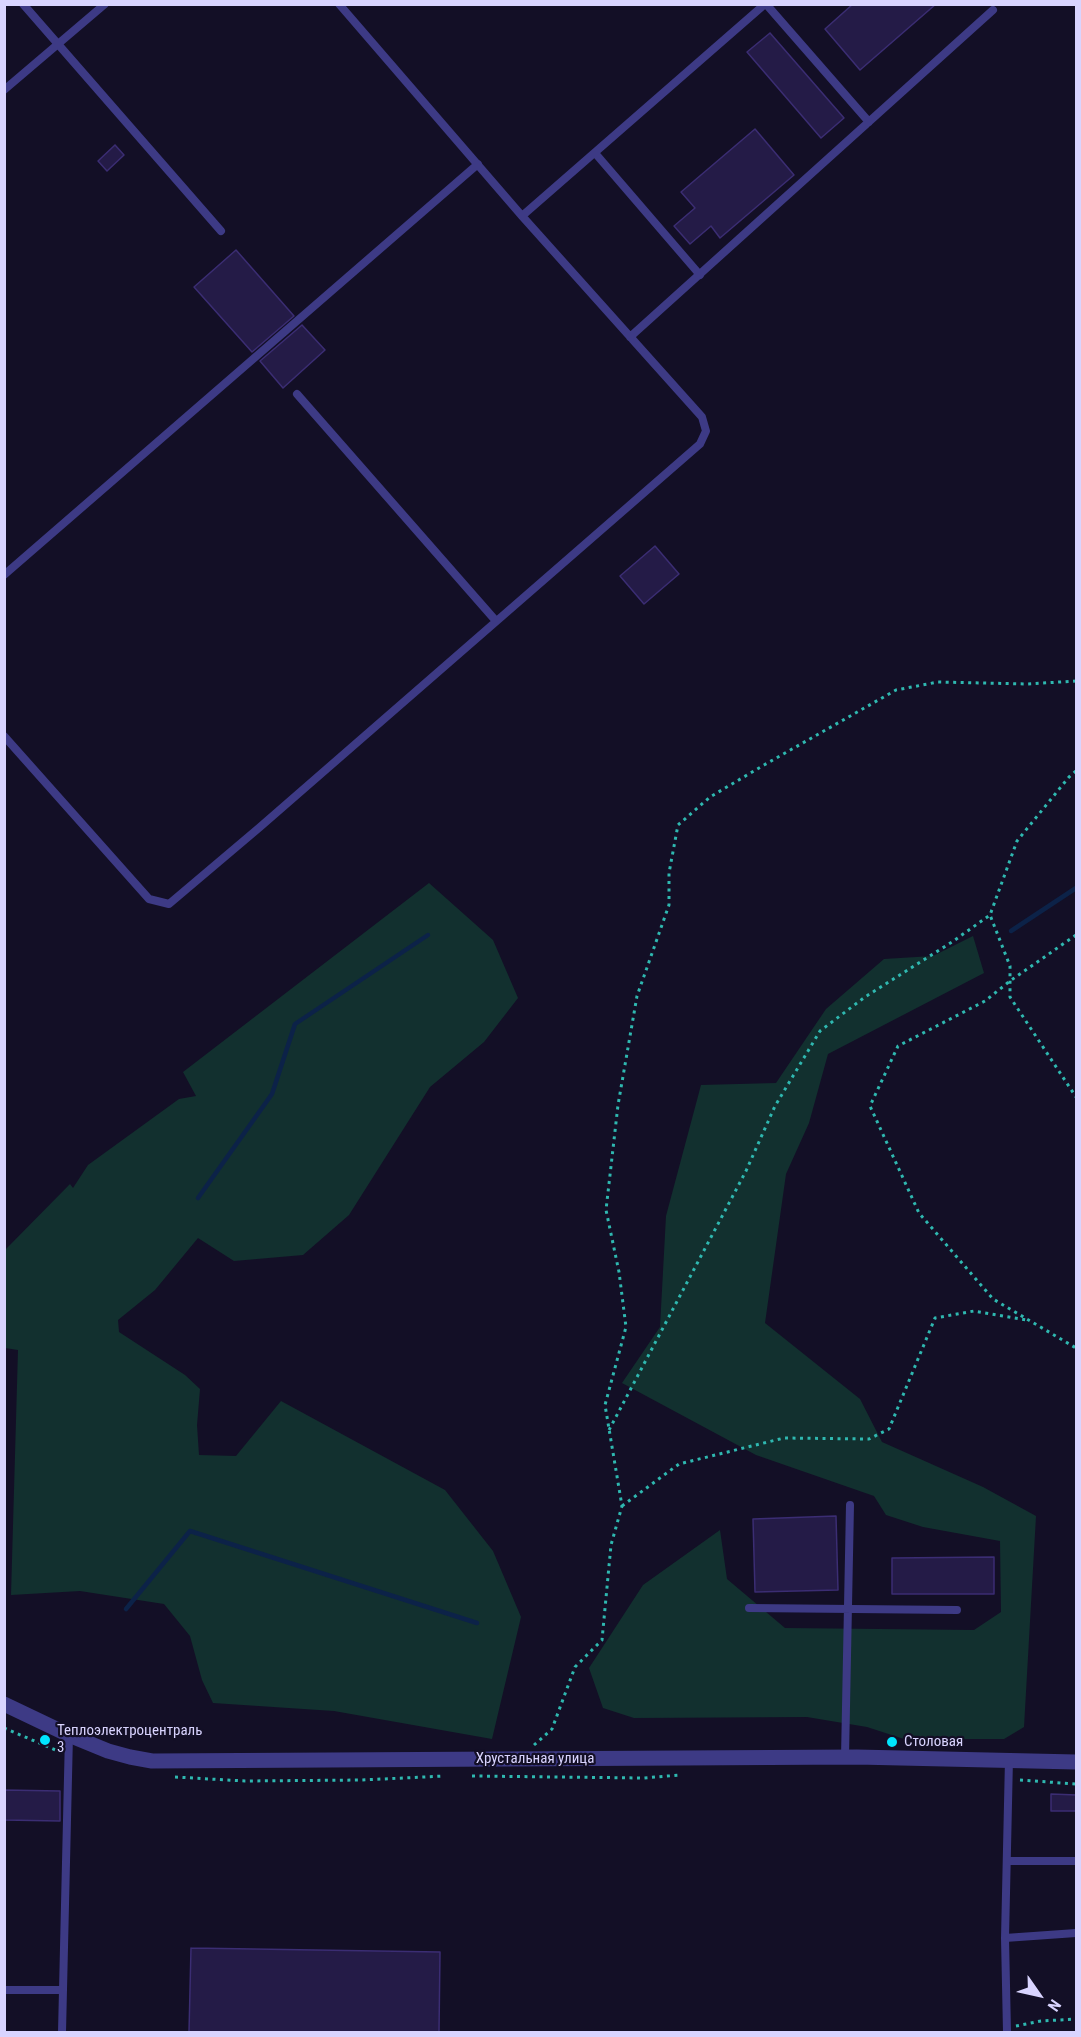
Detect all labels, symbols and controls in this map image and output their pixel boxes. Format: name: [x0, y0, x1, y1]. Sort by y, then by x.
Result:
place label: Теплоэлектроцентраль 3: [57, 1722, 202, 1757]
marker: Теплоэлектроцентраль 3: [38, 1733, 52, 1747]
place label: Столовая: [904, 1733, 963, 1751]
marker: Столовая: [885, 1735, 899, 1749]
street label: Хрустальная улица: [476, 1750, 594, 1768]
north arrow: [1009, 1965, 1069, 2025]
text: N: [1044, 1996, 1065, 2015]

